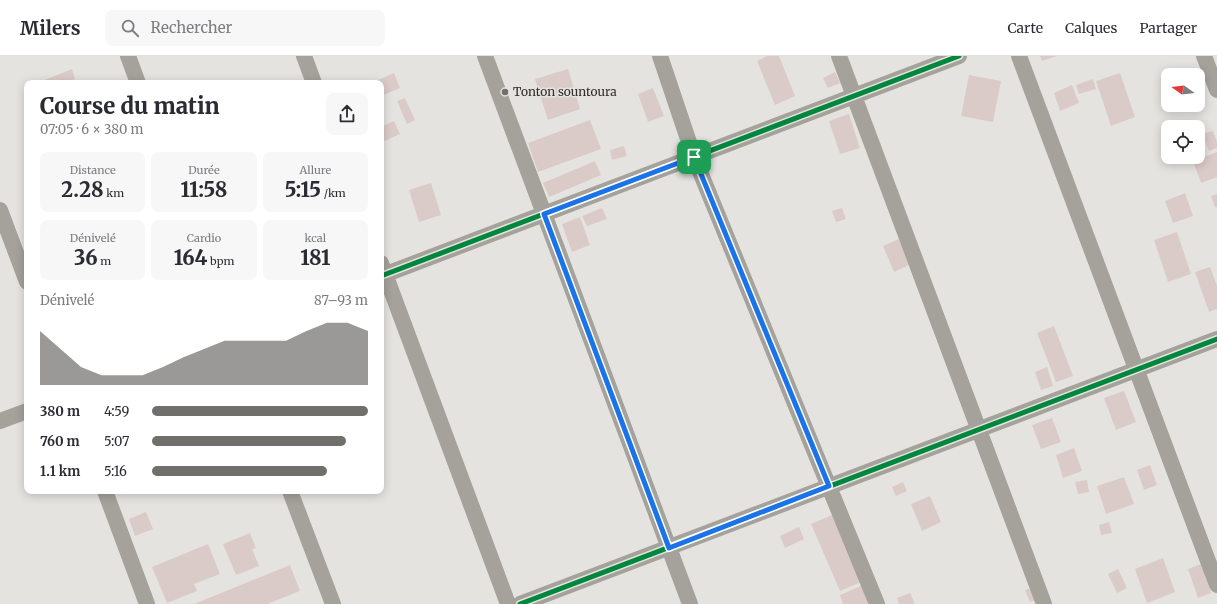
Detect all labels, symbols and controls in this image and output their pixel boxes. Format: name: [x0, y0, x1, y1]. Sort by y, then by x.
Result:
search box: [105, 10, 385, 46]
text: Milers: [20, 16, 81, 40]
icon: search: [119, 17, 141, 39]
text: Rechercher: [151, 18, 232, 37]
text: Carte: [1007, 19, 1043, 37]
text: Calques: [1065, 19, 1117, 37]
text: Partager: [1139, 19, 1197, 37]
north arrow: [1161, 68, 1205, 112]
map controls: [1161, 68, 1205, 164]
place label: Tonton sountoura: [513, 84, 617, 99]
marker: Tonton sountoura: [500, 87, 510, 97]
text: Course du matin: [40, 92, 220, 120]
button: share: [326, 93, 368, 135]
button: locate: [1161, 120, 1205, 164]
text: 07:05 · 6 × 380 m: [40, 121, 143, 138]
pin: [677, 140, 711, 174]
icon: arrive: [683, 146, 705, 168]
text: Distance: [70, 163, 116, 177]
text: Durée: [188, 163, 220, 177]
text: Allure: [299, 163, 331, 177]
text: 2.28: [61, 177, 104, 202]
text: 11:58: [181, 177, 227, 202]
text: 5:15: [285, 177, 321, 202]
text: km: [104, 186, 124, 200]
text: /km: [321, 186, 346, 200]
text: Dénivelé: [70, 231, 116, 245]
text: Cardio: [187, 231, 221, 245]
text: kcal: [305, 231, 326, 245]
text: 36: [74, 245, 98, 270]
text: 164: [174, 245, 207, 270]
text: 181: [300, 245, 330, 270]
text: m: [98, 254, 111, 268]
text: bpm: [207, 254, 234, 268]
text: Dénivelé: [40, 292, 94, 309]
text: 87–93 m: [314, 292, 368, 309]
text: 380 m: [40, 403, 80, 420]
text: 4:59: [104, 403, 129, 420]
text: 760 m: [40, 433, 80, 450]
text: 5:07: [104, 433, 129, 450]
text: 1.1 km: [40, 463, 80, 480]
text: 5:16: [104, 463, 127, 480]

